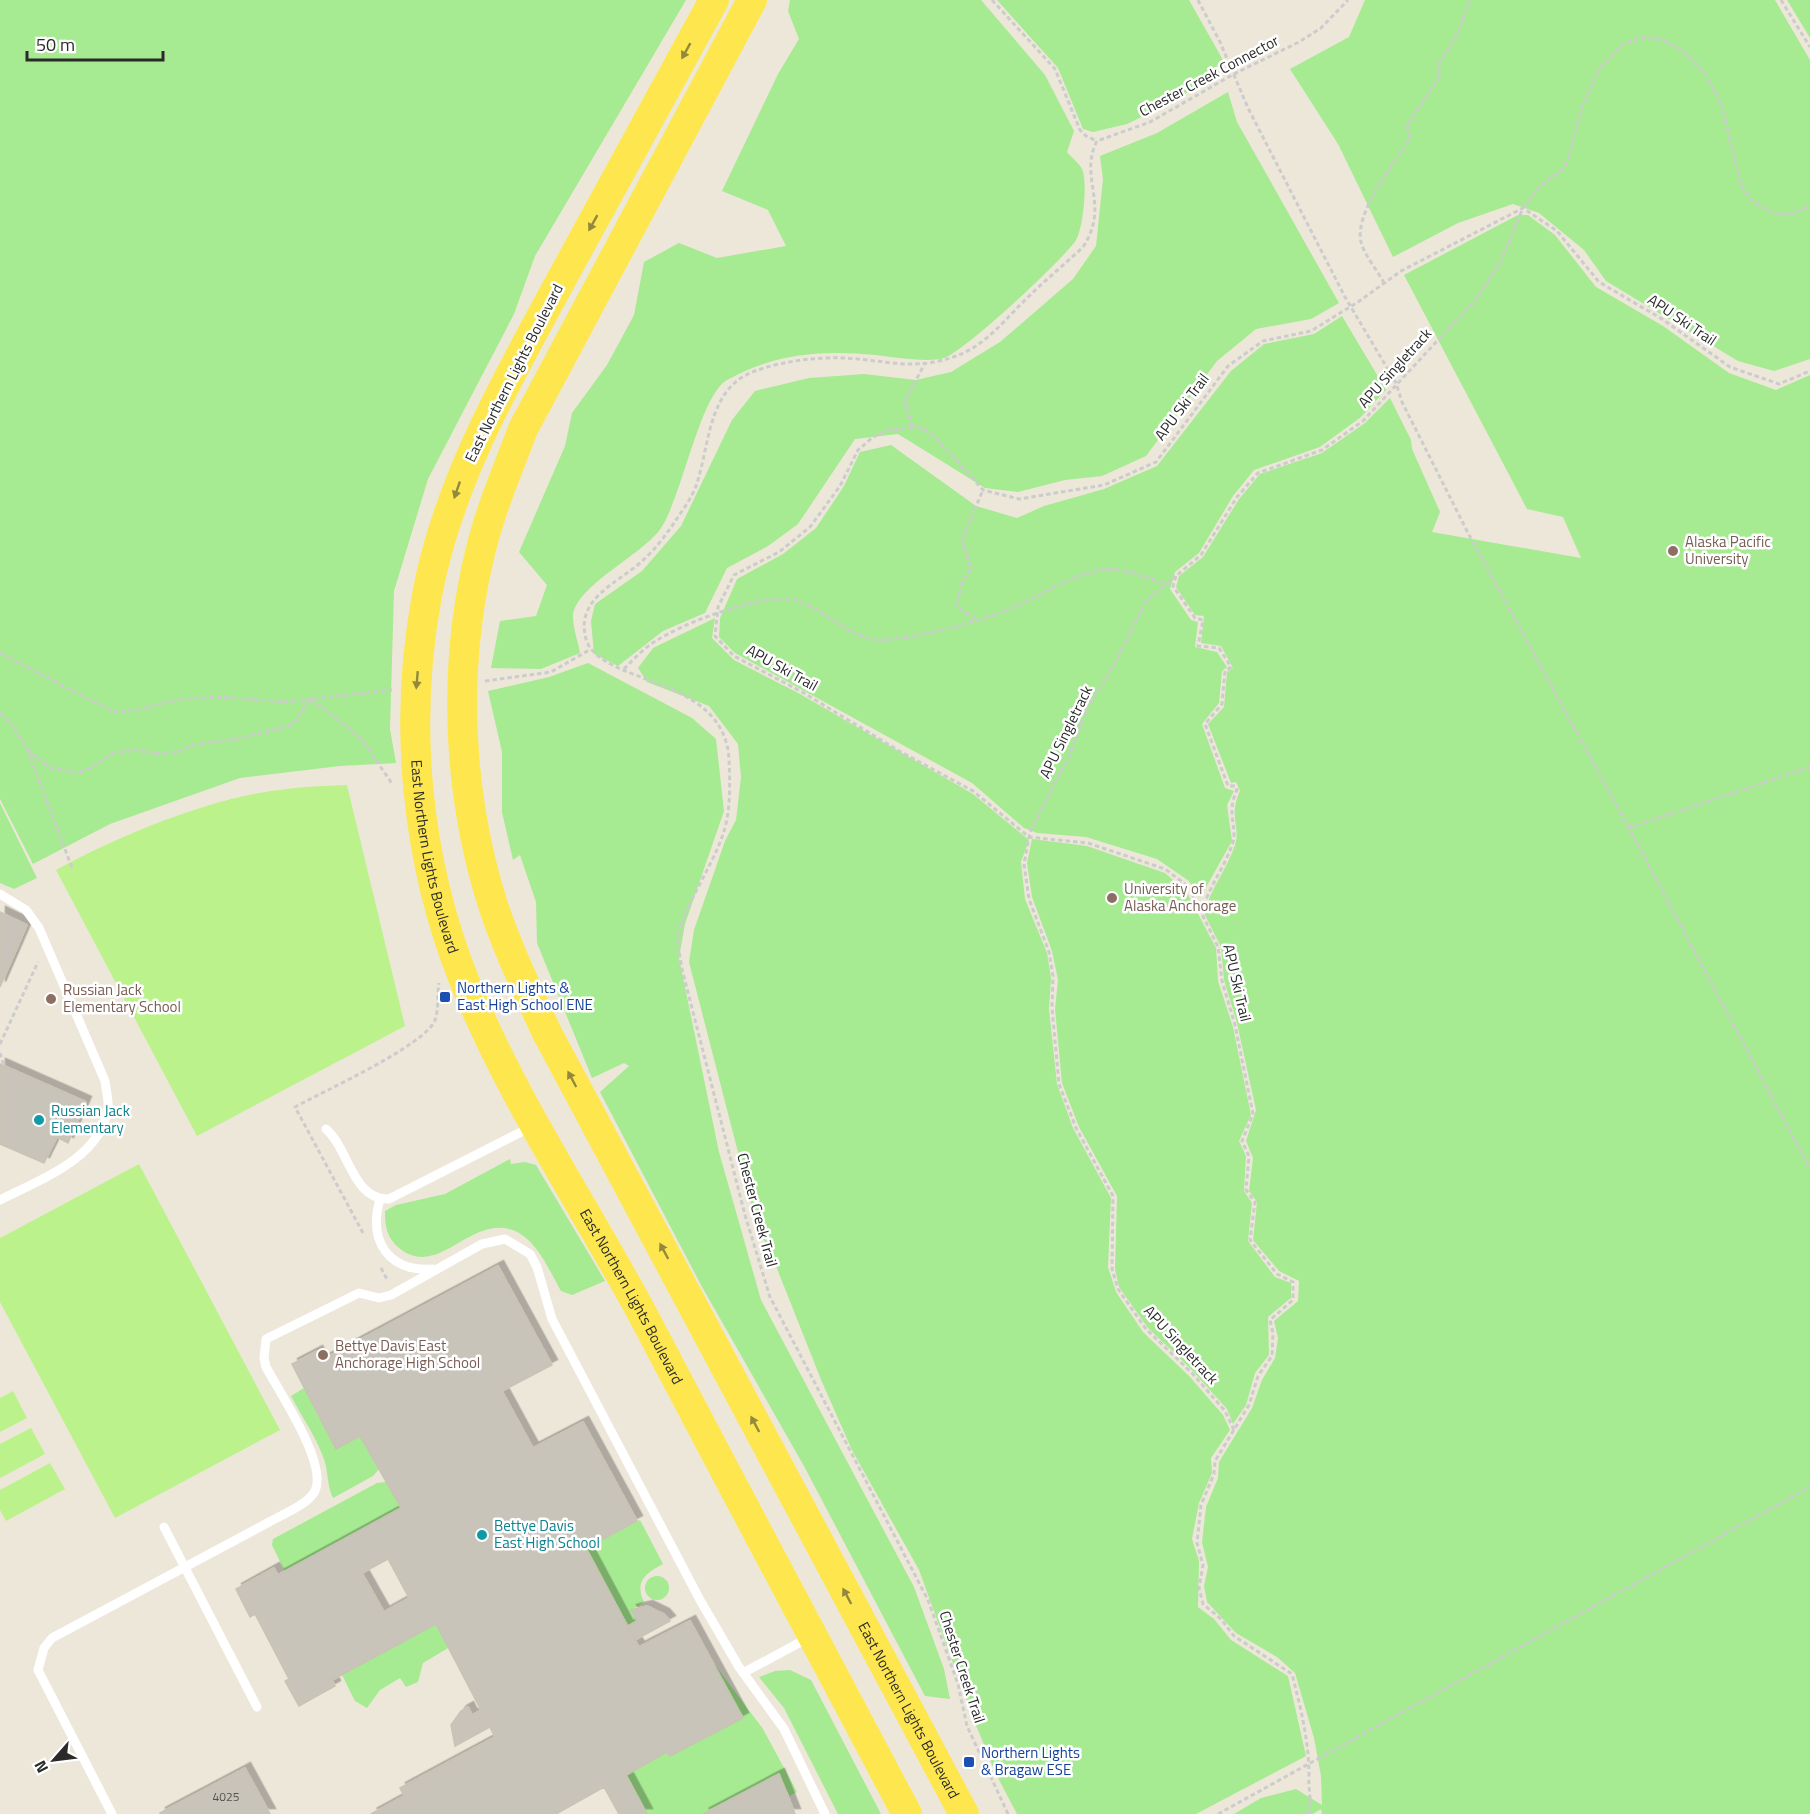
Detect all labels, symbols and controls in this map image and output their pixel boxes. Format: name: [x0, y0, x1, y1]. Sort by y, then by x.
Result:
scale bar: [27, 24, 164, 62]
street label: Chester Creek Connector: [1135, 29, 1283, 122]
text: 50 m: [36, 31, 75, 58]
one-way arrow: [681, 43, 691, 60]
one-way arrow: [588, 214, 598, 231]
street label: East Northern Lights Boulevard: [459, 280, 569, 466]
street label: APU Ski Trail: [1643, 288, 1721, 351]
street label: APU Singletrack: [1352, 323, 1437, 413]
street label: APU Ski Trail: [1149, 368, 1214, 445]
one-way arrow: [452, 481, 462, 499]
place label: Alaska Pacific University: [1685, 530, 1771, 570]
marker: Alaska Pacific University: [1666, 544, 1680, 558]
street label: APU Ski Trail: [742, 638, 822, 697]
one-way arrow: [412, 671, 422, 690]
street label: APU Singletrack: [1033, 681, 1098, 782]
street label: East Northern Lights Boulevard: [405, 759, 465, 956]
place label: University of Alaska Anchorage: [1124, 877, 1236, 917]
marker: University of Alaska Anchorage: [1105, 891, 1119, 905]
street label: APU Ski Trail: [1217, 942, 1258, 1024]
place label: Northern Lights & East High School ENE: [457, 976, 593, 1016]
place label: Russian Jack Elementary School: [63, 978, 181, 1018]
marker: Northern Lights & East High School ENE: [438, 990, 452, 1004]
marker: Russian Jack Elementary School: [44, 992, 58, 1006]
one-way arrow: [567, 1071, 577, 1088]
place label: Russian Jack Elementary: [51, 1099, 130, 1139]
marker: Russian Jack Elementary: [32, 1113, 46, 1127]
street label: Chester Creek Trail: [731, 1150, 784, 1269]
street label: East Northern Lights Boulevard: [574, 1204, 689, 1388]
one-way arrow: [659, 1243, 669, 1260]
street label: APU Singletrack: [1139, 1300, 1224, 1389]
place label: Bettye Davis East Anchorage High School: [335, 1334, 480, 1374]
marker: Bettye Davis East Anchorage High School: [316, 1348, 330, 1362]
one-way arrow: [750, 1415, 760, 1432]
place label: Bettye Davis East High School: [494, 1514, 600, 1554]
marker: Bettye Davis East High School: [475, 1528, 489, 1542]
one-way arrow: [842, 1587, 852, 1604]
street label: Chester Creek Trail: [933, 1608, 991, 1726]
street label: East Northern Lights Boulevard: [852, 1618, 966, 1803]
north arrow: [24, 1730, 84, 1790]
place label: Northern Lights & Bragaw ESE: [981, 1741, 1080, 1781]
marker: Northern Lights & Bragaw ESE: [962, 1755, 976, 1769]
text: N: [28, 1757, 54, 1778]
house number: 4025: [213, 1787, 240, 1806]

